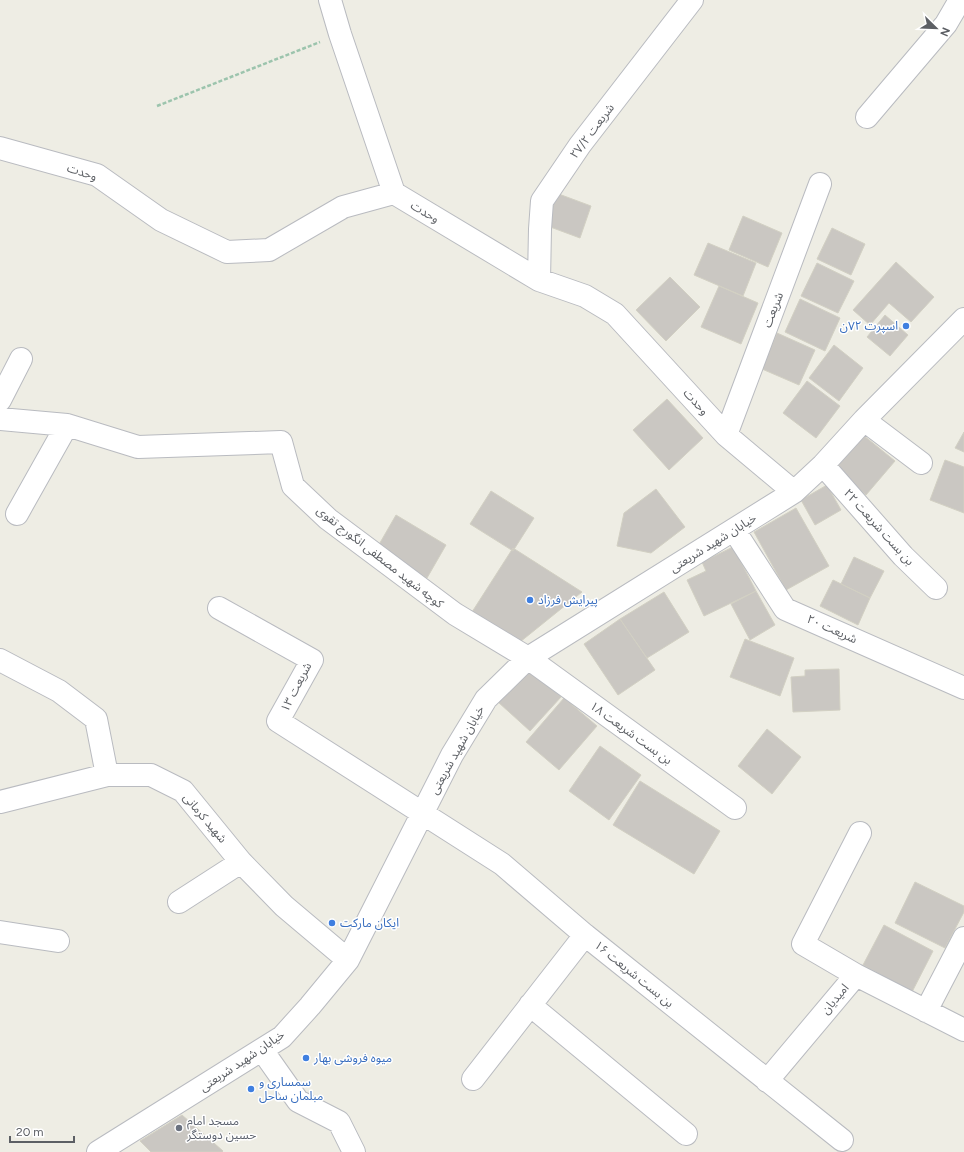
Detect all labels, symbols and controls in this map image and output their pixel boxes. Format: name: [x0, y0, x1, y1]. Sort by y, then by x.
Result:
north arrow: [916, 8, 956, 48]
text: N: [937, 25, 952, 38]
street label: شریعت ۲۷/۲: [567, 101, 617, 161]
street label: وحدت: [65, 161, 99, 183]
street label: وحدت: [408, 198, 442, 226]
street label: شریعت: [760, 290, 786, 330]
place label: اسپرت ۷۲ن: [840, 319, 898, 334]
marker: اسپرت ۷۲ن: [901, 321, 911, 331]
street label: وحدت: [681, 386, 711, 418]
street label: بن بست شریعت ۲۲: [841, 486, 917, 568]
street label: کوچه شهید مصطفی انگورج تقوی: [313, 503, 447, 613]
street label: خیابان شهید شریعتی: [667, 511, 759, 575]
place label: پیرایش فرزاد: [538, 593, 598, 608]
marker: پیرایش فرزاد: [525, 595, 535, 605]
street label: شریعت ۲۰: [805, 612, 859, 646]
street label: شریعت ۱۳: [278, 660, 314, 714]
street label: بن بست شریعت ۱۸: [587, 699, 675, 767]
street label: خیابان شهید شریعتی: [427, 703, 487, 797]
street label: شهید کرمانی: [180, 790, 230, 846]
place label: ایکان مارکت: [340, 916, 399, 930]
marker: ایکان مارکت: [327, 918, 337, 928]
street label: بن بست شریعت ۱۶: [592, 938, 676, 1010]
street label: امیدیان: [818, 981, 852, 1017]
street label: خیابان شهید شریعتی: [197, 1027, 287, 1095]
place label: میوه فروشی بهار: [313, 1051, 392, 1065]
marker: میوه فروشی بهار: [301, 1053, 311, 1063]
place label: سمساری و مبلمان ساحل: [259, 1075, 323, 1103]
marker: سمساری و مبلمان ساحل: [246, 1084, 256, 1094]
place label: مسجد امام حسین دوستگر: [186, 1114, 256, 1142]
scale bar: [10, 1118, 74, 1144]
marker: مسجد امام حسین دوستگر: [174, 1123, 184, 1133]
text: 20 m: [16, 1125, 44, 1139]

